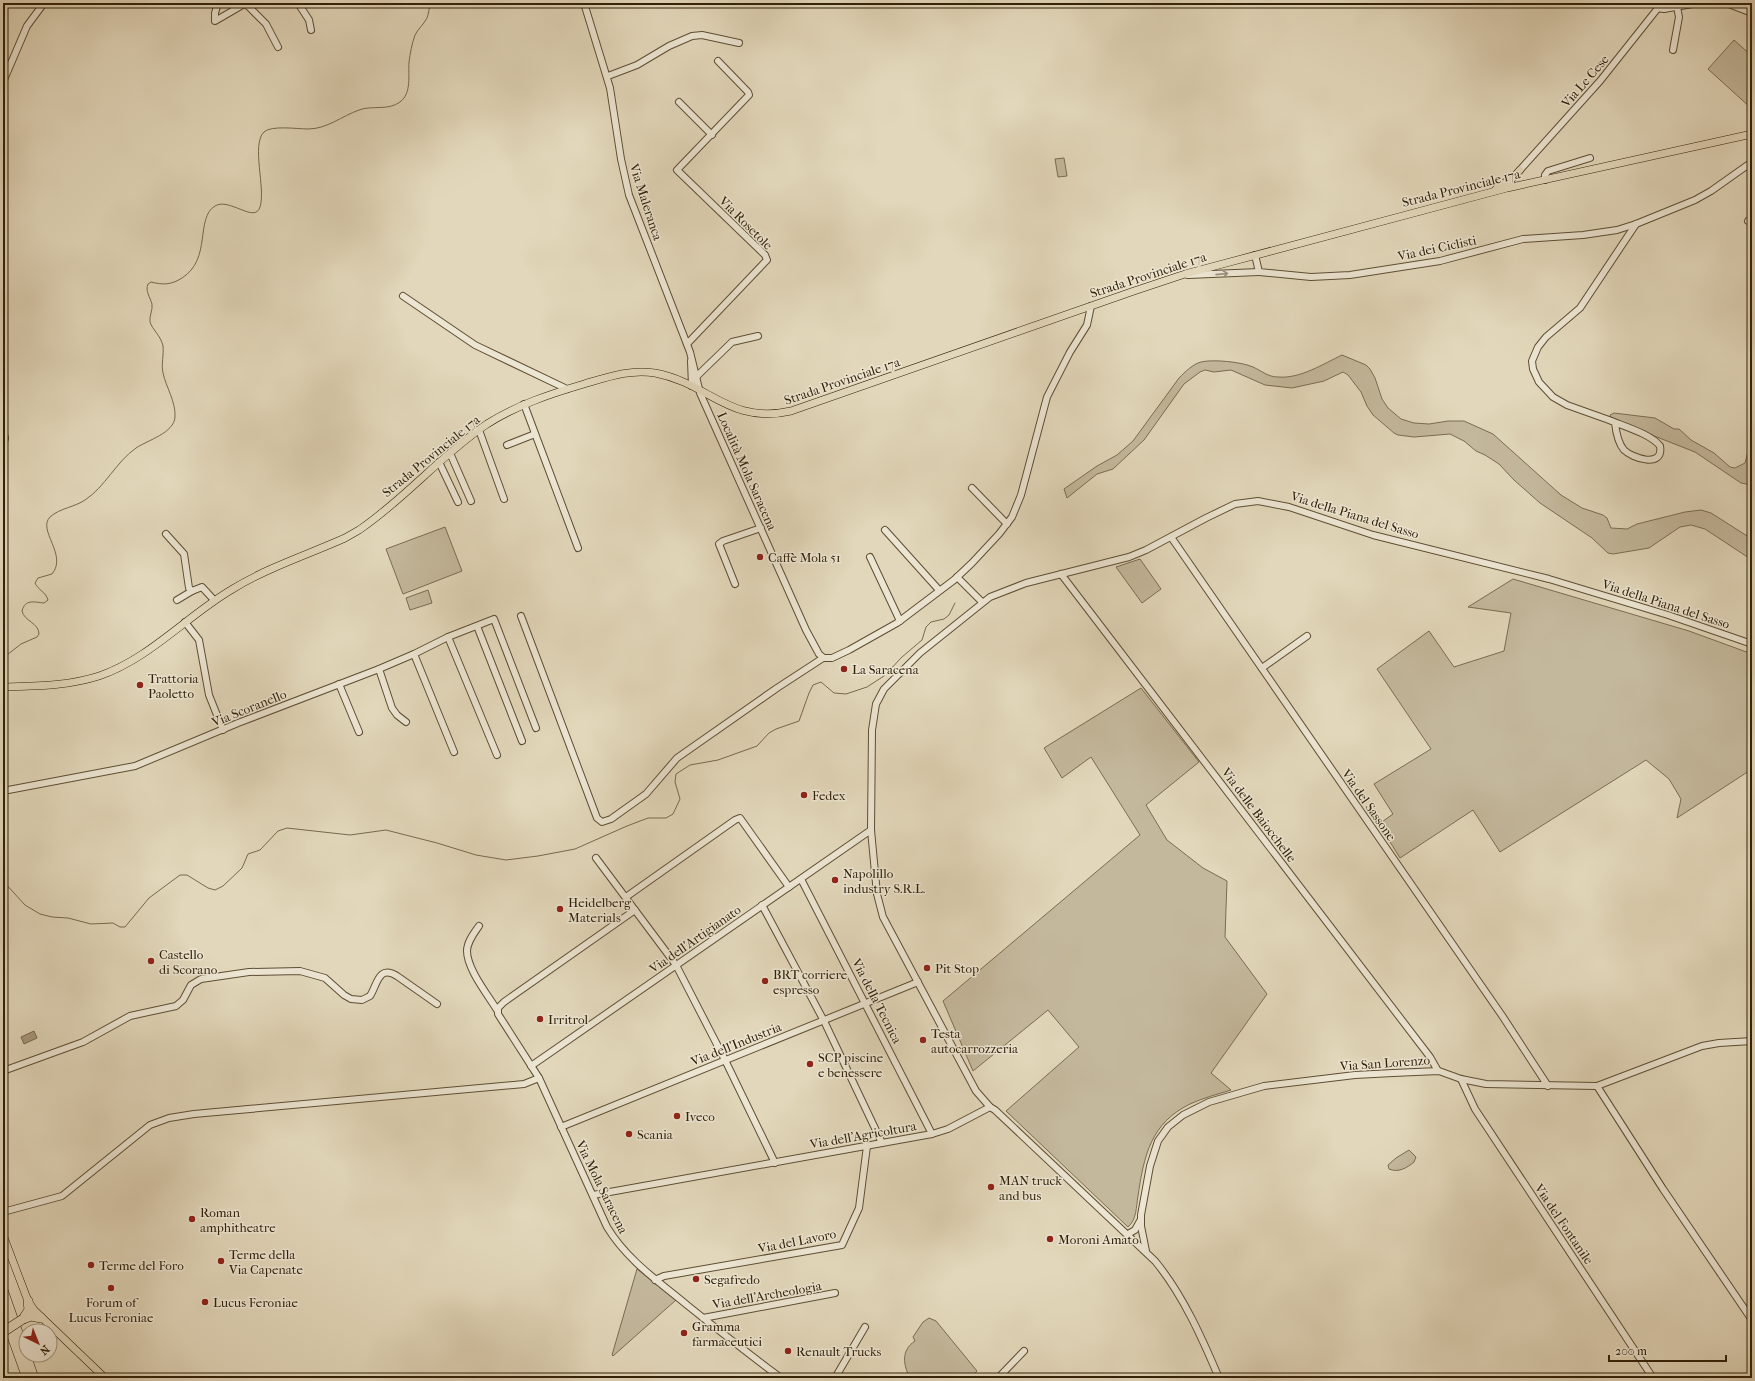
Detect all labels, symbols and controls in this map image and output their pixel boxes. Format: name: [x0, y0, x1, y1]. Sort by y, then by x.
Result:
street label: Via Le Cese: [1557, 51, 1612, 111]
street label: Via Maleranca: [626, 161, 666, 243]
street label: Strada Provinciale 17a: [1400, 166, 1523, 210]
street label: Via Rosetole: [716, 193, 776, 253]
street label: Via dei Ciclisti: [1395, 232, 1478, 264]
street label: Strada Provinciale 17a: [1088, 249, 1209, 301]
one-way arrow: [1215, 270, 1228, 277]
street label: Strada Provinciale 17a: [782, 354, 903, 408]
street label: Località Mola Saracena: [714, 410, 780, 533]
street label: Strada Provinciale 17a: [379, 411, 484, 500]
street label: Via della Piana del Sasso: [1288, 488, 1421, 542]
place label: Caffè Mola 51: [768, 550, 841, 565]
marker: Caffè Mola 51: [755, 552, 765, 562]
street label: Via della Piana del Sasso: [1599, 576, 1732, 632]
place label: La Saracena: [852, 662, 920, 677]
marker: La Saracena: [839, 664, 849, 674]
place label: Trattoria Paoletto: [148, 671, 200, 701]
marker: Trattoria Paoletto: [135, 680, 145, 690]
street label: Via Scoranello: [209, 686, 289, 730]
street label: Via delle Baiocchelle: [1218, 764, 1300, 866]
street label: Via del Sassone: [1338, 766, 1399, 844]
place label: Fedex: [812, 788, 846, 803]
marker: Fedex: [799, 790, 809, 800]
place label: Napolillo industry S.R.L.: [843, 866, 925, 896]
marker: Napolillo industry S.R.L.: [830, 875, 840, 885]
place label: Heidelberg Materials: [568, 895, 632, 925]
street label: Via dell'Artigianato: [646, 902, 744, 977]
marker: Heidelberg Materials: [555, 904, 565, 914]
place label: Castello di Scorano: [159, 947, 218, 977]
street label: Via della Tecnica: [849, 955, 905, 1047]
marker: Castello di Scorano: [146, 956, 156, 966]
place label: Pit Stop: [935, 961, 979, 976]
marker: Pit Stop: [922, 963, 932, 973]
place label: BRT corriere espresso: [773, 967, 848, 997]
marker: BRT corriere espresso: [760, 976, 770, 986]
place label: Irritrol: [548, 1012, 588, 1027]
marker: Irritrol: [535, 1014, 545, 1024]
street label: Via dell'Industria: [688, 1019, 784, 1069]
place label: Testa autocarrozzeria: [931, 1026, 1019, 1056]
marker: Testa autocarrozzeria: [918, 1035, 928, 1045]
place label: SCP piscine e benessere: [818, 1050, 884, 1080]
street label: Via San Lorenzo: [1338, 1052, 1431, 1074]
marker: SCP piscine e benessere: [805, 1059, 815, 1069]
place label: Iveco: [685, 1109, 715, 1124]
marker: Iveco: [672, 1111, 682, 1121]
street label: Via dell'Agricoltura: [808, 1118, 918, 1152]
place label: Scania: [637, 1127, 674, 1142]
marker: Scania: [624, 1129, 634, 1139]
street label: Via Mola Saracena: [573, 1137, 631, 1237]
place label: MAN truck and bus: [999, 1173, 1062, 1203]
street label: Via del Fontanile: [1531, 1180, 1597, 1268]
marker: MAN truck and bus: [986, 1182, 996, 1192]
place label: Roman amphitheatre: [200, 1205, 276, 1235]
marker: Roman amphitheatre: [187, 1214, 197, 1224]
street label: Via del Lavoro: [756, 1226, 838, 1256]
place label: Moroni Amato: [1058, 1232, 1139, 1247]
marker: Moroni Amato: [1045, 1234, 1055, 1244]
place label: Terme della Via Capenate: [228, 1247, 304, 1277]
marker: Terme della Via Capenate: [216, 1256, 226, 1266]
place label: Terme del Foro: [99, 1258, 184, 1273]
marker: Terme del Foro: [86, 1260, 96, 1270]
place label: Segafredo: [704, 1272, 760, 1287]
marker: Segafredo: [691, 1274, 701, 1284]
street label: Via dell'Archeologia: [710, 1278, 824, 1312]
marker: Forum of Lucus Feroniae: [106, 1283, 116, 1293]
place label: Forum of Lucus Feroniae: [69, 1295, 154, 1325]
place label: Lucus Feroniae: [213, 1295, 299, 1310]
marker: Lucus Feroniae: [200, 1297, 210, 1307]
place label: Gramma farmaceutici: [692, 1319, 762, 1349]
north arrow: [18, 1323, 58, 1363]
marker: Gramma farmaceutici: [679, 1328, 689, 1338]
scale bar: [1609, 1337, 1726, 1363]
text: N: [37, 1342, 52, 1358]
place label: Renault Trucks: [796, 1344, 882, 1359]
text: 200 m: [1615, 1344, 1647, 1358]
marker: Renault Trucks: [783, 1346, 793, 1356]

